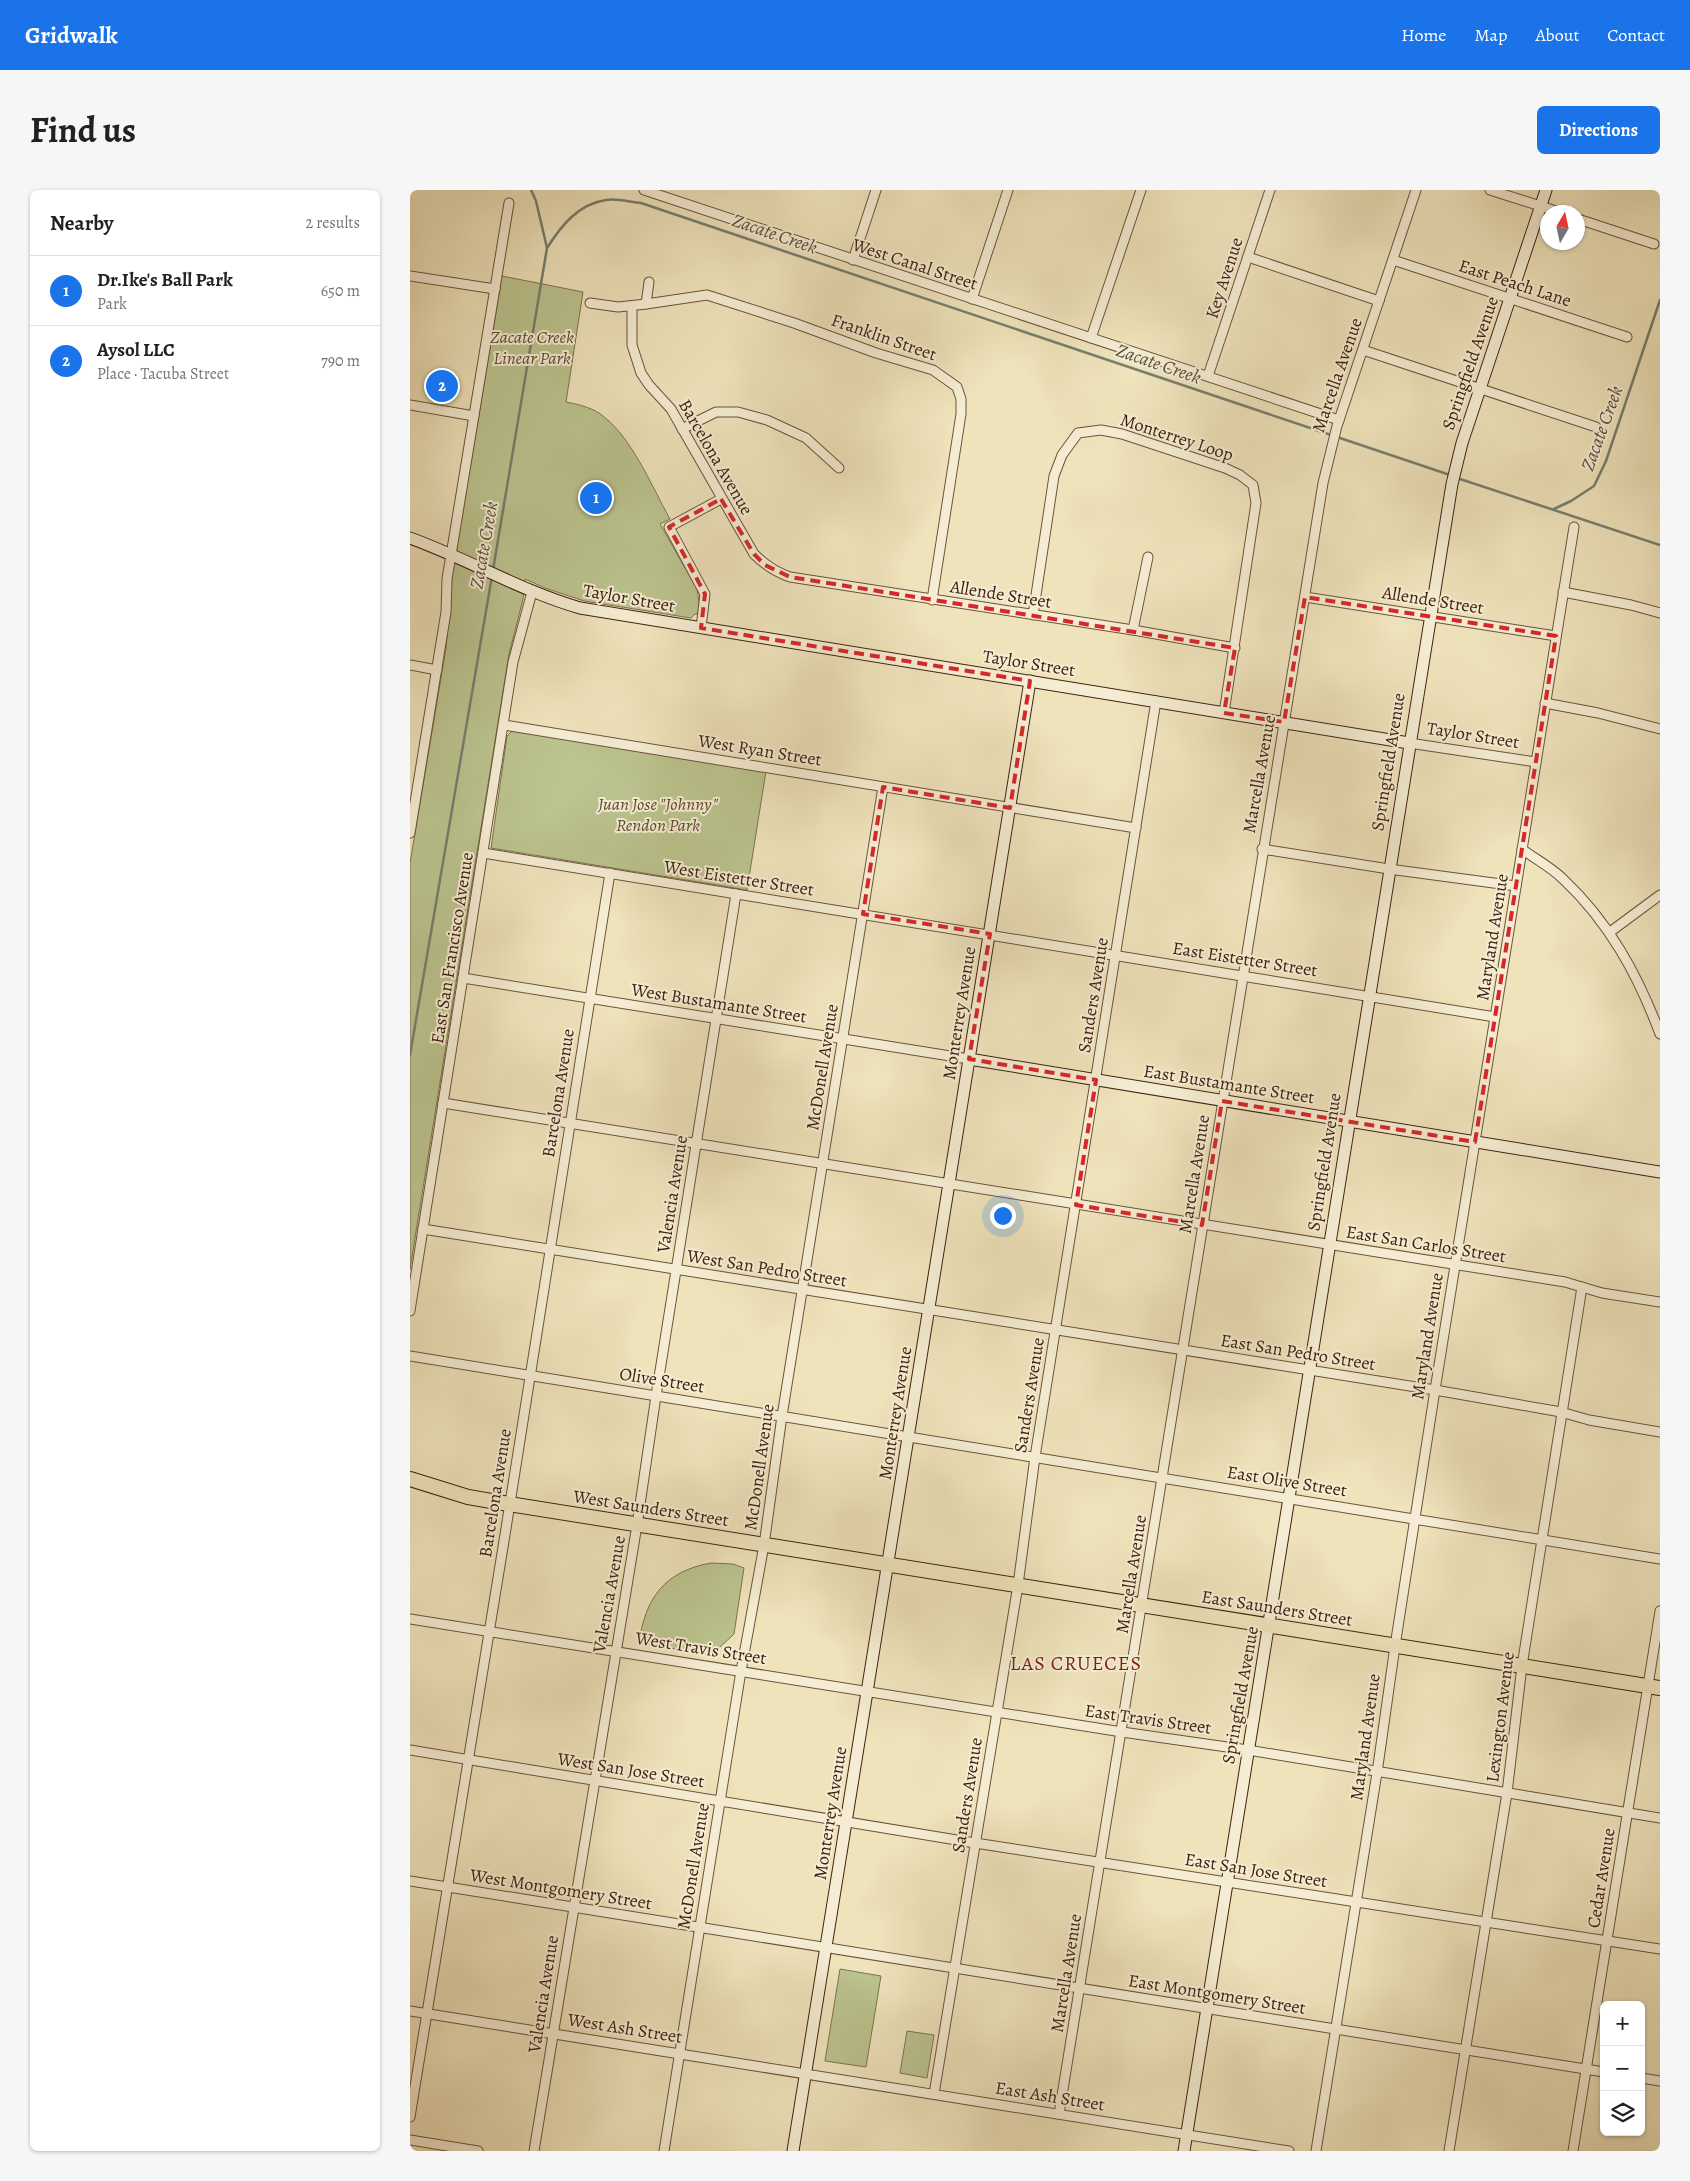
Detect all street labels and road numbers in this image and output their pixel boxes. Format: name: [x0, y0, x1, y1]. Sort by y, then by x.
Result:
street label: West Canal Street: [848, 232, 981, 296]
street label: Key Avenue: [1200, 234, 1248, 322]
street label: East Peach Lane: [1456, 253, 1574, 313]
street label: Springfield Avenue: [1436, 293, 1504, 433]
street label: Franklin Street: [828, 308, 940, 366]
street label: Marcella Avenue: [1306, 314, 1368, 436]
street label: Barcelona Avenue: [673, 395, 759, 519]
street label: Monterrey Loop: [1117, 407, 1237, 467]
street label: Allende Street: [948, 574, 1054, 614]
street label: Taylor Street: [581, 578, 677, 618]
street label: Allende Street: [1380, 580, 1486, 620]
street label: Taylor Street: [981, 644, 1077, 682]
street label: Springfield Avenue: [1365, 691, 1411, 833]
street label: Marcella Avenue: [1237, 713, 1281, 835]
street label: Taylor Street: [1425, 716, 1521, 754]
street label: West Ryan Street: [696, 728, 824, 772]
street label: East San Francisco Avenue: [425, 850, 479, 1046]
street label: West Eistetter Street: [661, 854, 816, 902]
street label: Maryland Avenue: [1470, 872, 1514, 1002]
street label: Sanders Avenue: [1072, 936, 1114, 1054]
street label: East Eistetter Street: [1171, 936, 1319, 982]
street label: Monterrey Avenue: [937, 945, 981, 1081]
street label: West Bustamante Street: [629, 977, 809, 1029]
street label: McDonell Avenue: [800, 1002, 844, 1132]
street label: Barcelona Avenue: [536, 1027, 580, 1159]
street label: East Bustamante Street: [1142, 1059, 1316, 1109]
street label: Springfield Avenue: [1301, 1091, 1347, 1233]
street label: Marcella Avenue: [1173, 1113, 1215, 1235]
street label: Valencia Avenue: [651, 1134, 693, 1255]
street label: East San Carlos Street: [1344, 1220, 1508, 1268]
street label: West San Pedro Street: [684, 1243, 849, 1292]
street label: Maryland Avenue: [1405, 1271, 1449, 1401]
street label: East San Pedro Street: [1219, 1328, 1377, 1376]
street label: Sanders Avenue: [1008, 1336, 1050, 1454]
street label: Monterrey Avenue: [873, 1345, 917, 1481]
street label: Olive Street: [618, 1361, 706, 1399]
street label: McDonell Avenue: [738, 1402, 780, 1532]
street label: Barcelona Avenue: [473, 1427, 517, 1559]
street label: East Olive Street: [1225, 1460, 1349, 1502]
street label: West Saunders Street: [571, 1484, 731, 1532]
street label: Marcella Avenue: [1110, 1513, 1152, 1635]
street label: Valencia Avenue: [587, 1534, 631, 1655]
street label: East Saunders Street: [1200, 1584, 1354, 1632]
street label: Springfield Avenue: [1216, 1624, 1264, 1766]
street label: West Travis Street: [633, 1626, 768, 1670]
street label: Lexington Avenue: [1480, 1650, 1520, 1784]
street label: Maryland Avenue: [1344, 1672, 1386, 1802]
street label: East Travis Street: [1083, 1698, 1213, 1740]
street label: Sanders Avenue: [946, 1736, 988, 1854]
street label: Monterrey Avenue: [808, 1745, 852, 1881]
street label: West San Jose Street: [555, 1746, 706, 1793]
street label: McDonell Avenue: [671, 1801, 715, 1931]
street label: Cedar Avenue: [1581, 1826, 1621, 1930]
street label: East San Jose Street: [1183, 1847, 1329, 1893]
street label: West Montgomery Street: [467, 1863, 654, 1915]
street label: Marcella Avenue: [1045, 1912, 1087, 2034]
street label: Valencia Avenue: [522, 1934, 564, 2055]
street label: East Montgomery Street: [1127, 1968, 1307, 2020]
street label: West Ash Street: [565, 2007, 684, 2049]
street label: East Ash Street: [994, 2075, 1107, 2117]

